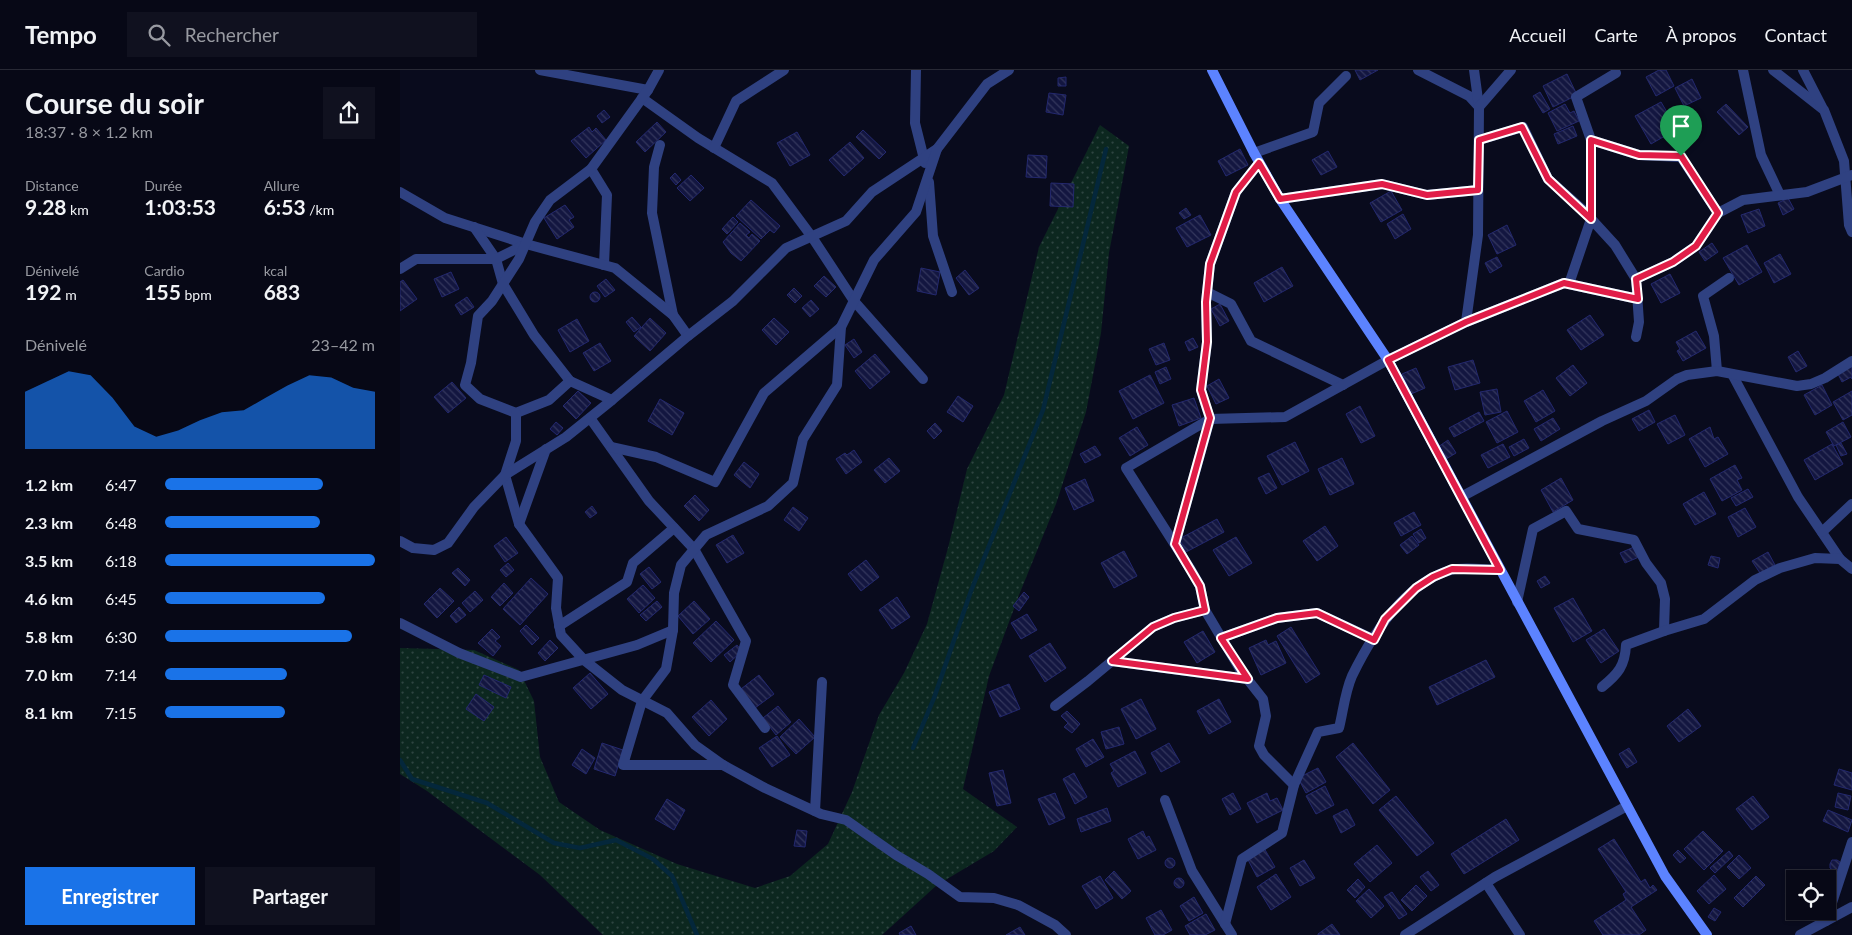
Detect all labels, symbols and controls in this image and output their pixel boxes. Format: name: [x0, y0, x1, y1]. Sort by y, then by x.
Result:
search box: [127, 12, 477, 57]
text: Tempo: [25, 20, 97, 49]
icon: search: [145, 21, 173, 49]
text: Rechercher: [185, 23, 279, 46]
text: Accueil: [1509, 24, 1566, 46]
text: Carte: [1594, 24, 1638, 46]
text: À propos: [1666, 24, 1737, 46]
text: Contact: [1765, 24, 1827, 46]
text: Course du soir: [25, 86, 204, 120]
button: share: [323, 87, 375, 139]
pin: [1660, 105, 1702, 156]
icon: arrive: [1667, 112, 1695, 140]
text: 18:37 · 8 × 1.2 km: [25, 122, 153, 141]
text: Distance: [25, 177, 79, 194]
text: Durée: [144, 177, 182, 194]
text: Allure: [264, 177, 300, 194]
text: 9.28: [25, 194, 67, 219]
text: 1:03:53: [144, 194, 216, 219]
text: 6:53: [264, 194, 306, 219]
text: km: [67, 201, 89, 218]
text: /km: [306, 201, 334, 218]
text: Dénivelé: [25, 262, 79, 279]
text: Cardio: [144, 262, 185, 279]
text: kcal: [264, 262, 287, 279]
text: 192: [25, 279, 62, 304]
text: 155: [144, 279, 181, 304]
text: 683: [264, 279, 300, 304]
text: m: [62, 286, 77, 303]
text: bpm: [181, 286, 212, 303]
text: Dénivelé: [25, 335, 87, 354]
text: 23–42 m: [311, 335, 375, 354]
text: 1.2 km: [25, 475, 73, 494]
text: 6:47: [105, 475, 137, 494]
text: 2.3 km: [25, 513, 73, 532]
text: 6:48: [105, 513, 137, 532]
text: 3.5 km: [25, 551, 73, 570]
text: 6:18: [105, 551, 137, 570]
text: 4.6 km: [25, 589, 73, 608]
text: 6:45: [105, 589, 137, 608]
text: 5.8 km: [25, 627, 73, 646]
text: 6:30: [105, 627, 137, 646]
text: 7.0 km: [25, 665, 73, 684]
text: 7:14: [105, 665, 137, 684]
text: 8.1 km: [25, 703, 73, 722]
text: 7:15: [105, 703, 137, 722]
button: Enregistrer: [25, 867, 195, 925]
button: Partager: [205, 867, 375, 925]
map controls: [1786, 870, 1836, 920]
button: locate: [1786, 870, 1836, 920]

